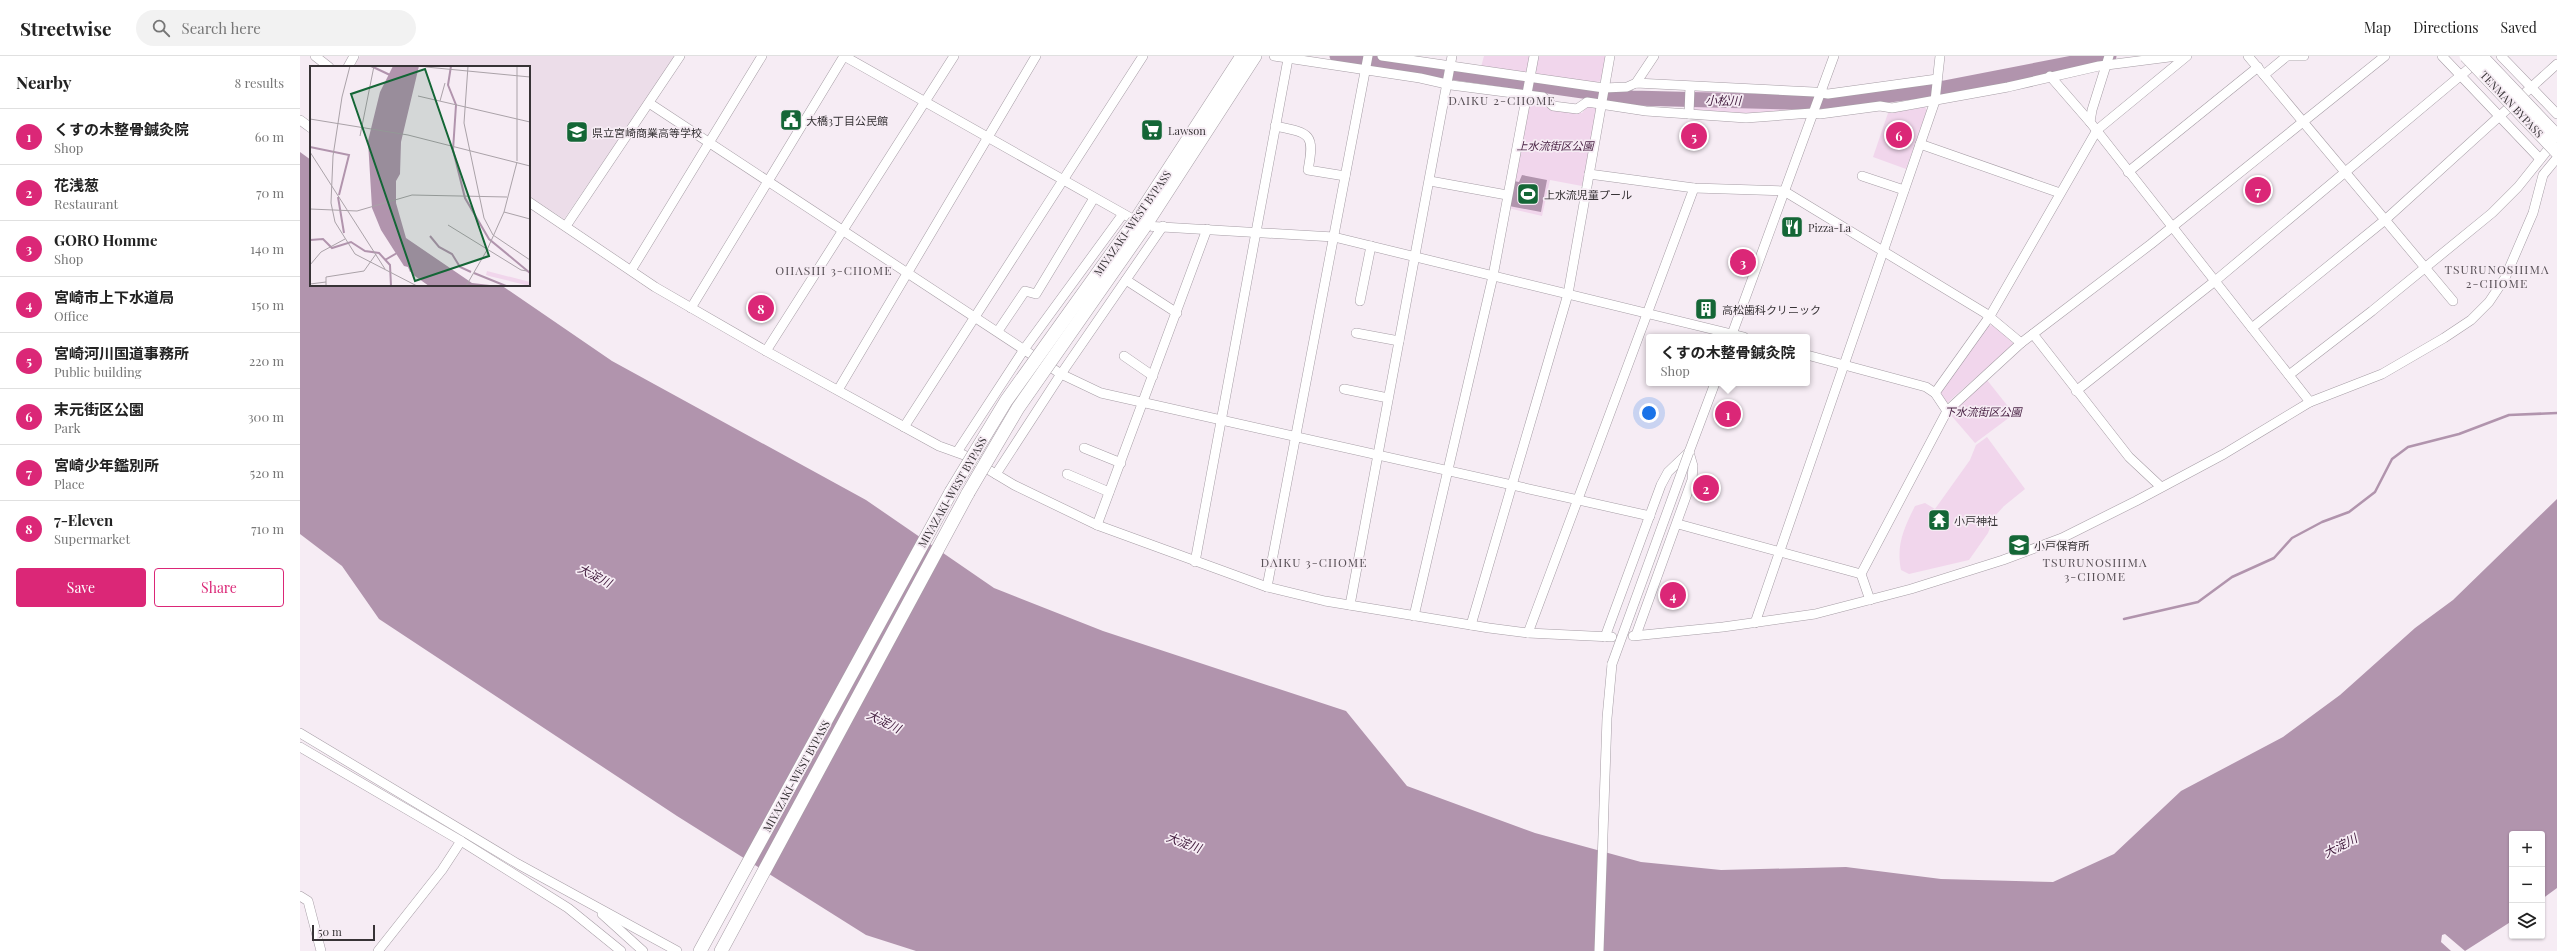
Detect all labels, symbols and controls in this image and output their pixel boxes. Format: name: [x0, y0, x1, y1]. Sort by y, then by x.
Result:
search box: [136, 10, 416, 46]
text: Streetwise: [20, 15, 112, 41]
icon: search: [150, 17, 172, 39]
text: Search here: [182, 18, 261, 38]
text: Map: [2364, 18, 2391, 37]
text: Directions: [2413, 18, 2479, 37]
text: Saved: [2501, 18, 2537, 37]
inset map: [310, 66, 530, 286]
street label: TENMAN BYPASS: [2477, 67, 2547, 141]
text: Nearby: [16, 71, 71, 93]
text: 8 results: [234, 74, 284, 91]
district label: DAIKU 2-CHOME: [1448, 92, 1556, 108]
water label: 小松川: [1705, 92, 1743, 108]
public building icon: 大橋3丁目公民館: [778, 107, 804, 133]
place label: 大橋3丁目公民館: [806, 113, 888, 128]
supermarket icon: Lawson: [1139, 117, 1165, 143]
text: くすの木整骨鍼灸院: [54, 119, 189, 139]
school or university icon: 県立宮崎商業高等学校: [564, 119, 590, 145]
pin: 6: [1886, 120, 1912, 150]
pin: 5: [1681, 121, 1707, 151]
place label: Lawson: [1168, 123, 1206, 138]
place label: 県立宮崎商業高等学校: [592, 125, 702, 140]
text: 1: [27, 128, 31, 145]
text: 60 m: [255, 128, 284, 145]
park label: 上水流街区公園: [1517, 138, 1595, 153]
text: Shop: [54, 139, 83, 156]
street label: MIYAZAKI-WEST BYPASS: [1090, 167, 1174, 279]
text: 花浅葱: [54, 175, 99, 195]
pin: 7: [2245, 175, 2271, 205]
sports icon: 上水流児童プール: [1515, 181, 1541, 207]
text: 2: [26, 184, 32, 201]
text: 70 m: [256, 184, 284, 201]
place label: 上水流児童プール: [1544, 187, 1632, 202]
text: Restaurant: [54, 195, 118, 212]
restaurant icon: Pizza-La: [1779, 214, 1805, 240]
place label: Pizza-La: [1808, 220, 1851, 235]
text: GORO Homme: [54, 230, 157, 250]
text: 3: [26, 240, 32, 257]
text: 140 m: [250, 240, 284, 257]
pin: 3: [1730, 247, 1756, 277]
text: Shop: [54, 250, 83, 267]
district label: TSURUNOSHIMA 2-CHOME: [2445, 261, 2549, 291]
district label: OHASHI 3-CHOME: [775, 262, 893, 278]
text: 宮崎市上下水道局: [54, 287, 174, 307]
pin: 8: [748, 293, 774, 323]
text: 4: [26, 296, 32, 313]
text: 150 m: [251, 296, 284, 313]
building icon: 高松歯科クリニック: [1693, 296, 1719, 322]
place label: 高松歯科クリニック: [1722, 302, 1821, 317]
text: Office: [54, 307, 89, 324]
popup: [1646, 334, 1810, 386]
text: くすの木整骨鍼灸院: [1660, 342, 1796, 362]
text: 宮崎河川国道事務所: [54, 343, 189, 363]
text: 5: [26, 352, 32, 369]
text: 220 m: [249, 352, 284, 369]
text: Shop: [1660, 362, 1690, 379]
text: Public building: [54, 363, 142, 380]
text: 末元街区公園: [54, 399, 144, 419]
pin: 1: [1715, 399, 1741, 429]
your location: [1639, 403, 1659, 423]
park label: 下水流街区公園: [1945, 404, 2023, 419]
text: 6: [25, 408, 33, 425]
text: 300 m: [248, 408, 284, 425]
text: Park: [54, 419, 81, 436]
street label: MIYAZAKI-WEST BYPASS: [914, 434, 990, 550]
text: 宮崎少年鑑別所: [54, 455, 159, 475]
text: 7: [26, 464, 32, 481]
text: 520 m: [250, 464, 284, 481]
pin: 2: [1693, 473, 1719, 503]
text: Place: [54, 475, 85, 492]
temple icon: 小戸神社: [1926, 507, 1952, 533]
text: 7-Eleven: [54, 510, 113, 530]
place label: 小戸神社: [1954, 513, 1998, 528]
text: 8: [25, 520, 33, 537]
text: 710 m: [251, 520, 284, 537]
text: Supermarket: [54, 530, 130, 547]
school or university icon: 小戸保育所: [2006, 532, 2032, 558]
place label: 小戸保育所: [2034, 538, 2090, 553]
district label: DAIKU 3-CHOME: [1260, 554, 1368, 570]
district label: TSURUNOSHIMA 3-CHOME: [2043, 554, 2147, 584]
water label: 大淀川: [575, 560, 616, 591]
button: Save: [16, 568, 146, 607]
button: Share: [154, 568, 284, 607]
pin: 4: [1660, 580, 1686, 610]
water label: 大淀川: [864, 706, 905, 737]
street label: MIYAZAKI-WEST BYPASS: [759, 717, 833, 835]
water label: 大淀川: [1164, 828, 1206, 856]
water label: 大淀川: [2320, 829, 2361, 860]
map controls: [2509, 831, 2545, 939]
button: +: [2509, 831, 2545, 867]
button: −: [2509, 867, 2545, 903]
button: layers: [2509, 903, 2545, 939]
scale bar: [312, 923, 375, 942]
text: 50 m: [318, 924, 342, 939]

